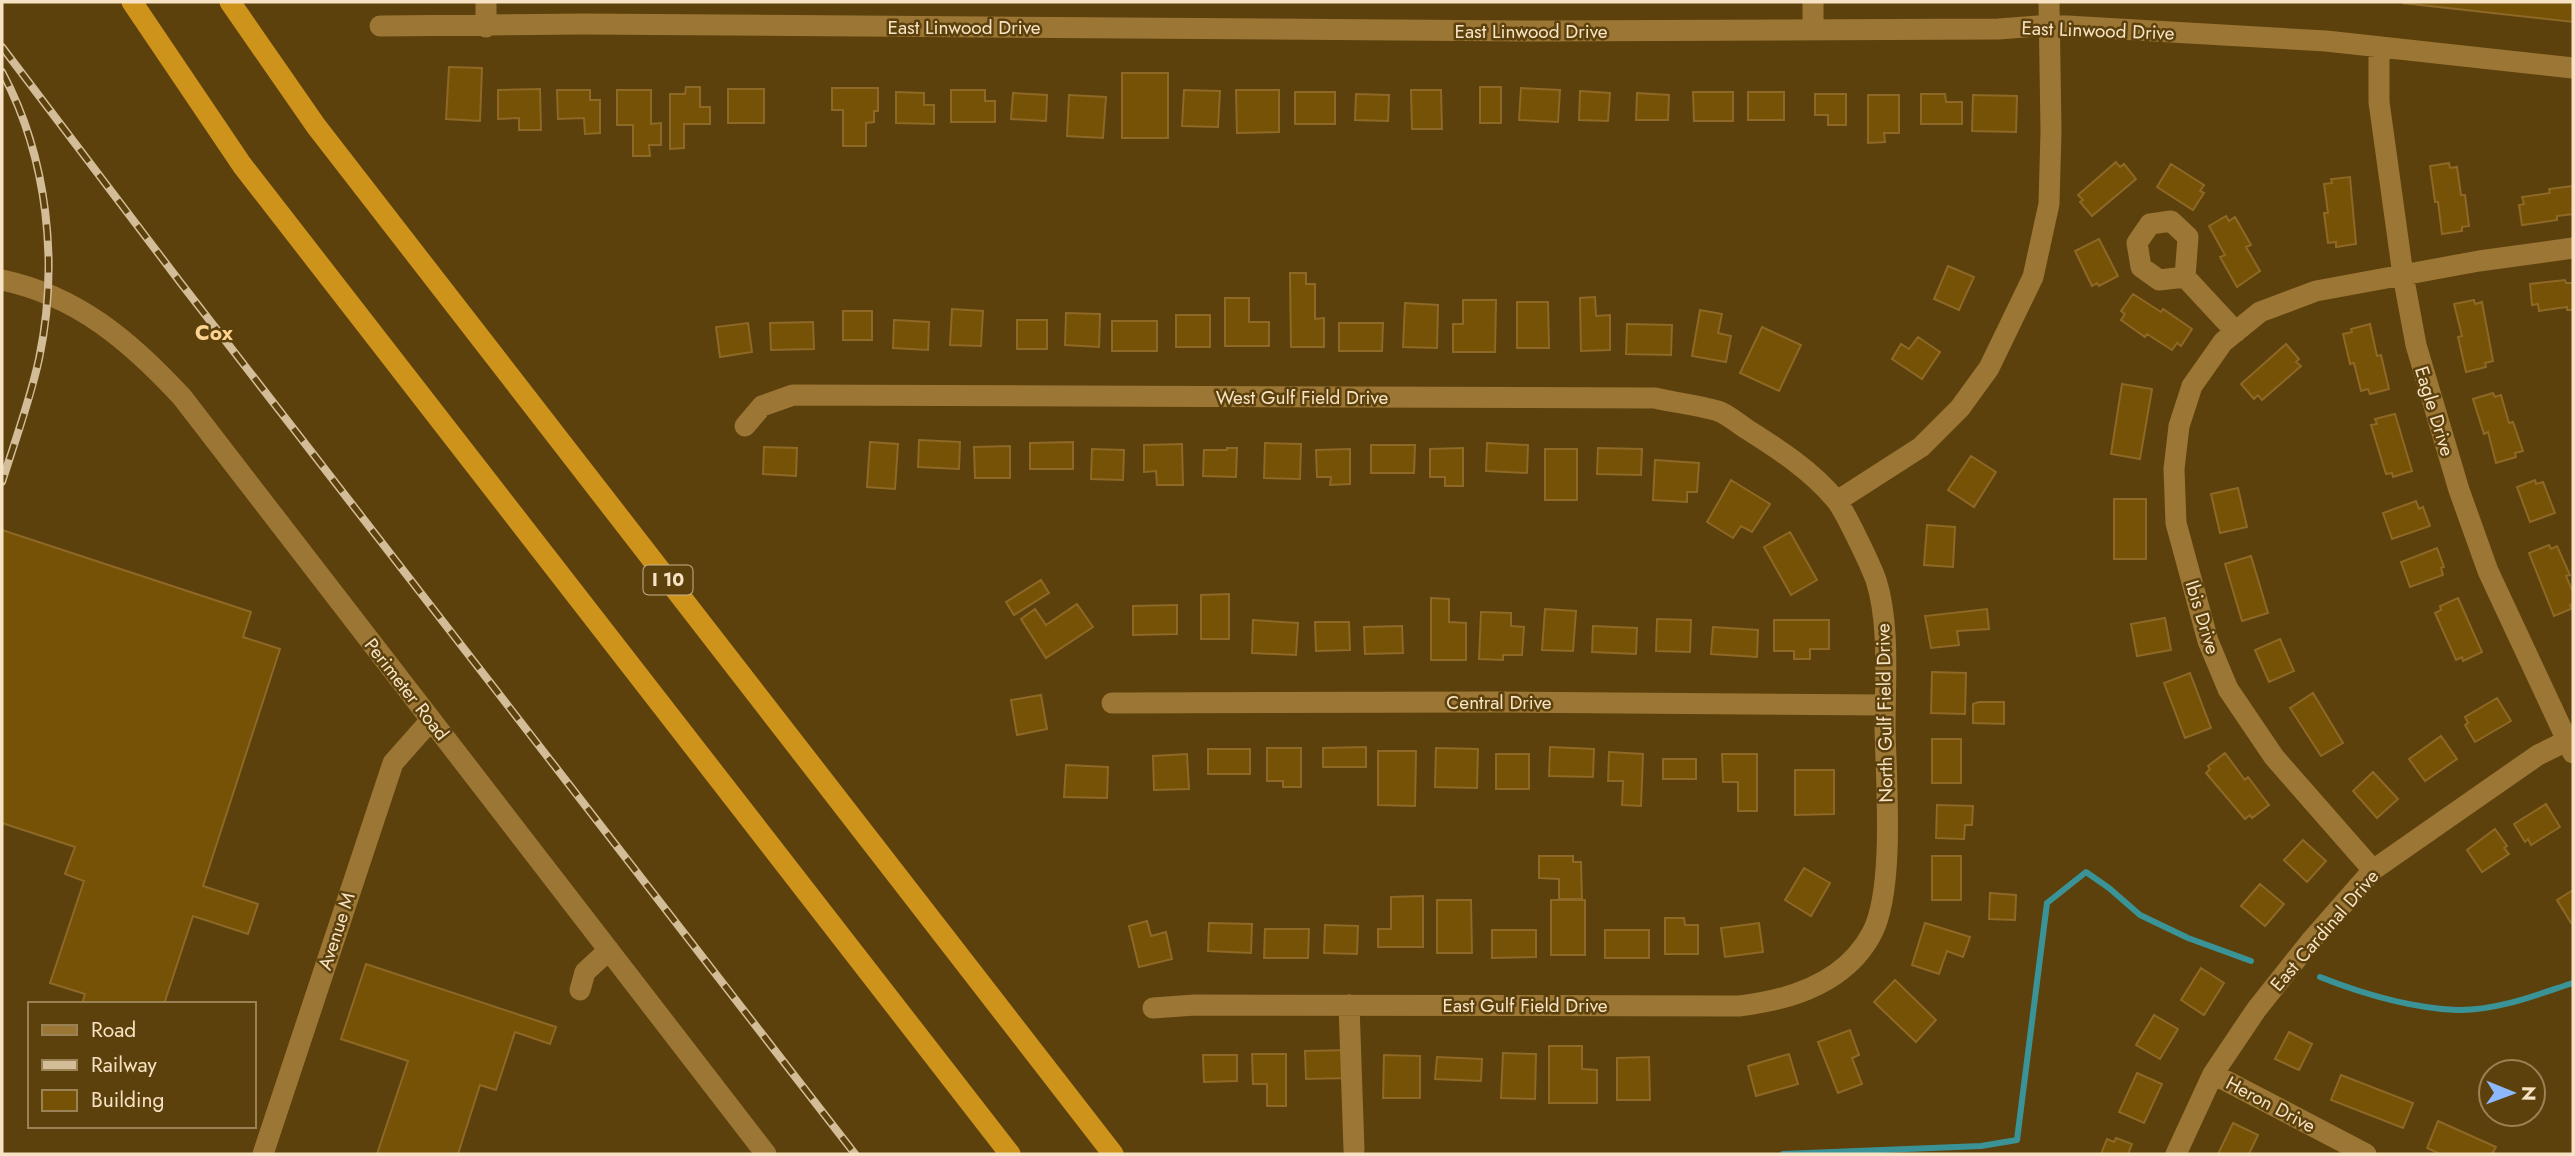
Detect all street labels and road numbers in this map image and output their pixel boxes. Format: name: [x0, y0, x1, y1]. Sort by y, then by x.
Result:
street label: East Linwood Drive: [887, 14, 1041, 41]
street label: East Linwood Drive: [2021, 14, 2175, 47]
street label: East Linwood Drive: [1454, 18, 1608, 45]
street label: Eagle Drive: [2408, 363, 2461, 460]
street label: West Gulf Field Drive: [1216, 384, 1388, 411]
road number: I 10: [644, 566, 692, 594]
street label: Ibis Drive: [2178, 577, 2227, 658]
street label: North Gulf Field Drive: [1869, 623, 1900, 803]
street label: Perimeter Road: [358, 632, 455, 746]
street label: Central Drive: [1446, 689, 1552, 716]
street label: East Cardinal Drive: [2264, 863, 2385, 997]
street label: Avenue M: [311, 889, 362, 974]
street label: East Gulf Field Drive: [1442, 992, 1608, 1019]
street label: Heron Drive: [2221, 1070, 2321, 1139]

